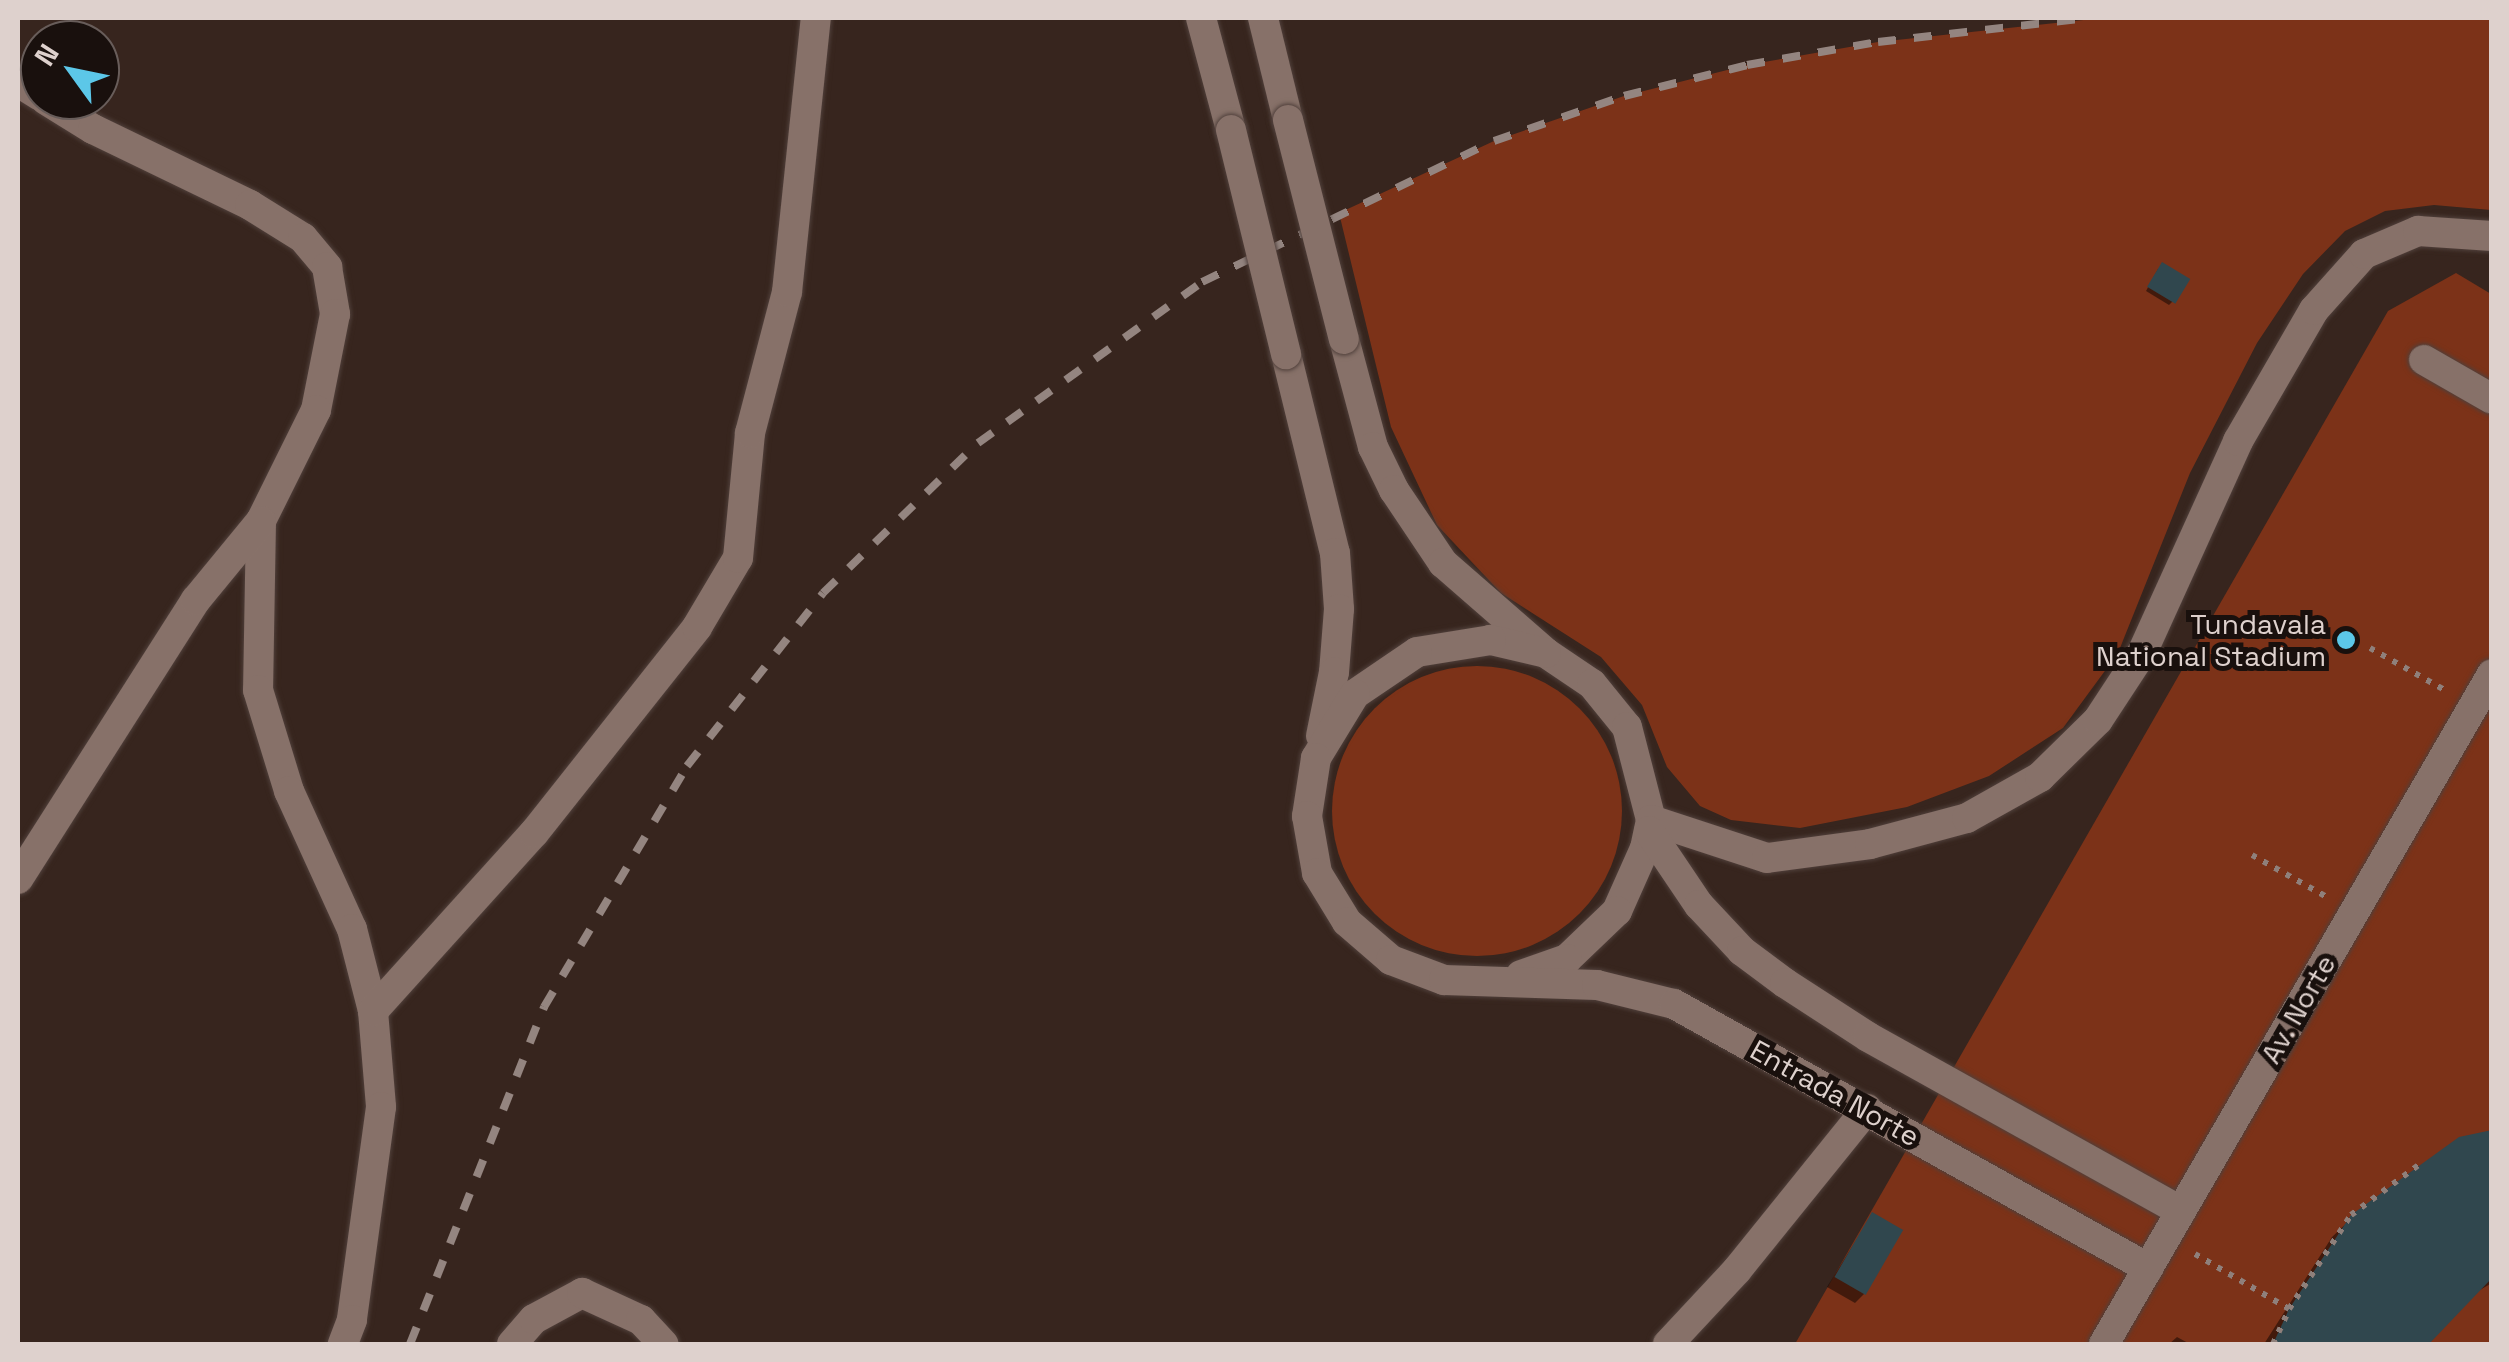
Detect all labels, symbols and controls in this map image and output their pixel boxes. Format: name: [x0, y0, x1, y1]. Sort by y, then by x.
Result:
north arrow: [20, 20, 120, 120]
text: N: [26, 37, 67, 72]
place label: Tundavala National Stadium: [2096, 607, 2326, 673]
marker: Tundavala National Stadium: [2335, 629, 2357, 651]
street label: Av. Norte: [2253, 948, 2343, 1070]
street label: Entrada Norte: [1745, 1033, 1925, 1153]

